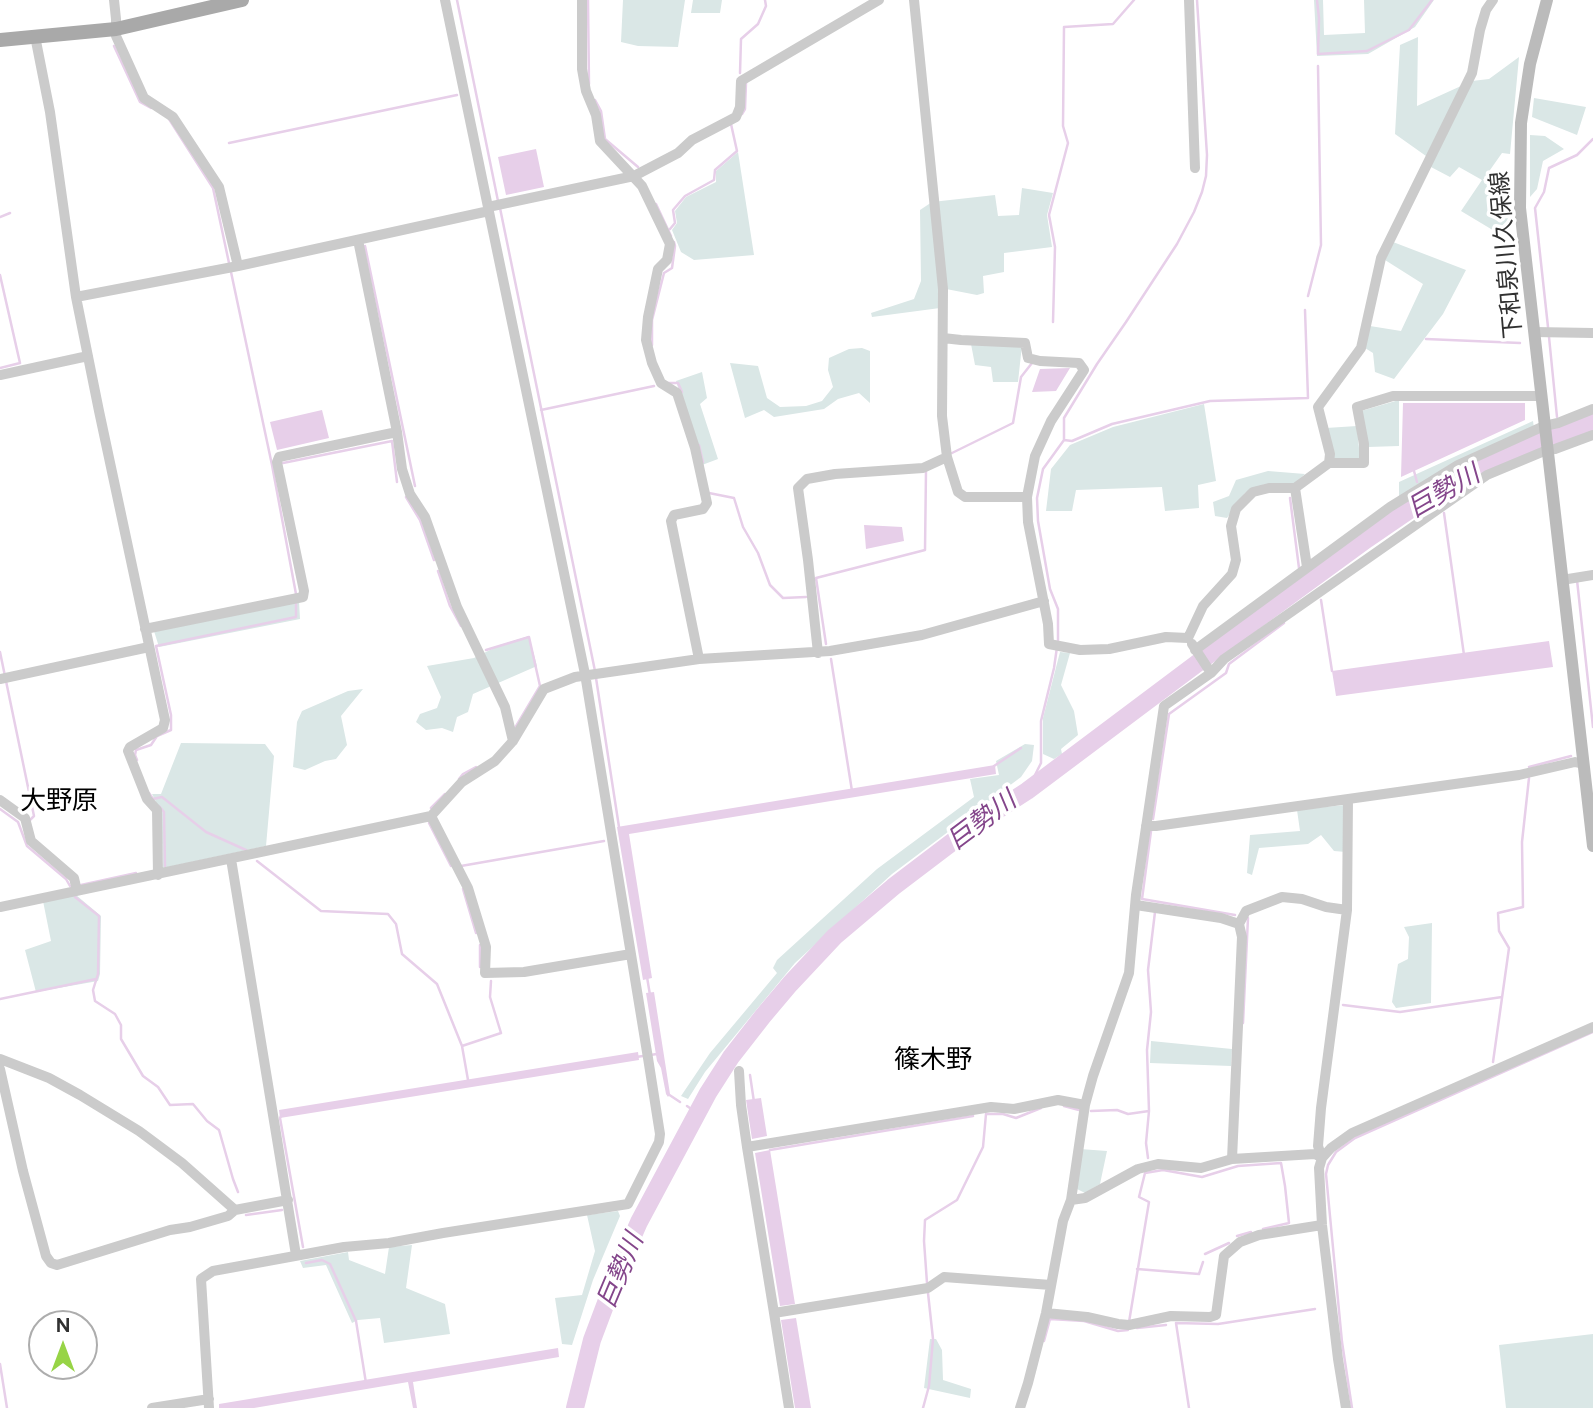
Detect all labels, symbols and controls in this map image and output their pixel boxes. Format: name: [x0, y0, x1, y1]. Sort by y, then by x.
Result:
street label: 下和泉川久保線: [1485, 170, 1529, 340]
water label: 巨勢川: [1402, 459, 1486, 525]
district label: 大野原: [20, 785, 98, 817]
water label: 巨勢川: [941, 785, 1023, 857]
district label: 篠木野: [894, 1044, 972, 1076]
water label: 巨勢川: [591, 1229, 651, 1313]
north arrow: [28, 1310, 98, 1380]
text: N: [56, 1314, 70, 1337]

